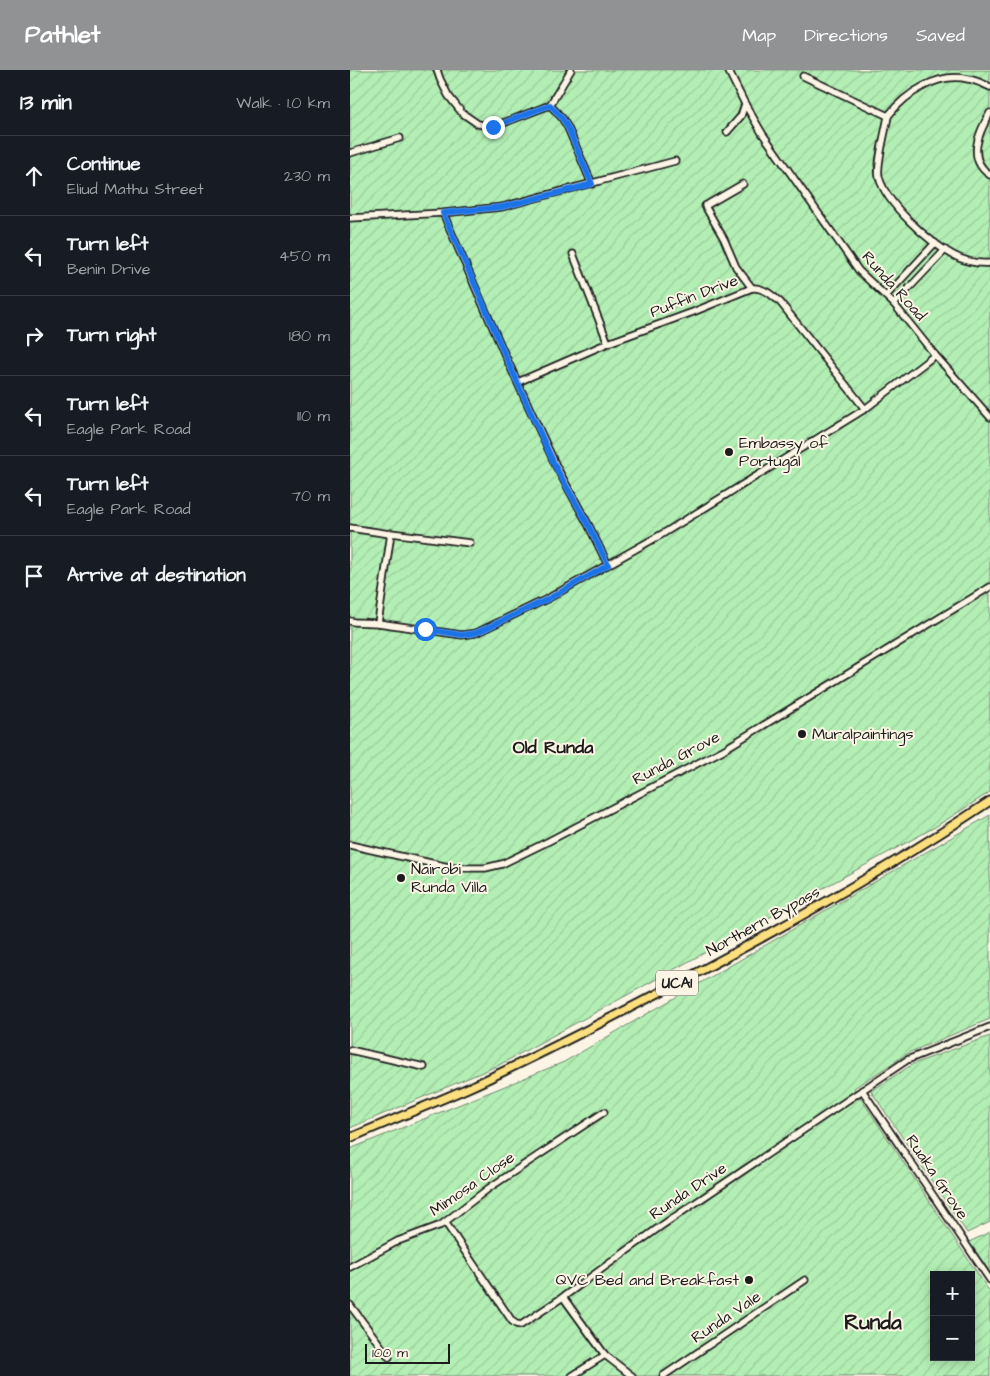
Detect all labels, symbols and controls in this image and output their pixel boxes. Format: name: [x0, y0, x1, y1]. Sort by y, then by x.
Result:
text: Pathlet: [25, 18, 101, 52]
text: Map: [742, 23, 776, 48]
text: Directions: [804, 23, 888, 48]
text: Saved: [916, 23, 965, 48]
text: 13 min: [20, 88, 72, 117]
text: Walk · 1.0 km: [236, 92, 330, 114]
route end: [482, 116, 505, 139]
text: Continue: [67, 151, 141, 178]
icon: ahead: [20, 162, 48, 190]
text: 230 m: [284, 165, 330, 187]
text: Eliud Mathu Street: [67, 178, 204, 200]
text: Turn left: [67, 231, 148, 258]
icon: left: [20, 242, 48, 270]
text: 450 m: [279, 245, 330, 267]
street label: Runda Road: [857, 246, 931, 326]
text: Benin Drive: [67, 258, 150, 280]
street label: Puffin Drive: [647, 269, 742, 323]
icon: right: [20, 322, 48, 350]
text: Turn right: [67, 322, 156, 349]
text: 180 m: [289, 325, 330, 347]
text: Turn left: [67, 391, 148, 418]
icon: left: [20, 402, 48, 430]
text: 110 m: [297, 405, 330, 427]
text: Eagle Park Road: [67, 418, 191, 440]
place label: Embassy of Portugal: [739, 432, 828, 473]
marker: Embassy of Portugal: [723, 446, 735, 458]
text: Turn left: [67, 471, 148, 498]
icon: left: [20, 482, 48, 510]
text: 70 m: [291, 485, 330, 507]
text: Eagle Park Road: [67, 498, 191, 520]
icon: arrive: [20, 562, 48, 590]
text: Arrive at destination: [67, 562, 246, 589]
route start: [414, 618, 437, 641]
place label: Muralpaintings: [812, 723, 913, 746]
street label: Runda Grove: [628, 726, 724, 790]
marker: Muralpaintings: [796, 728, 808, 740]
district label: Old Runda: [513, 735, 594, 760]
place label: Nairobi Runda Villa: [411, 858, 487, 898]
marker: Nairobi Runda Villa: [395, 872, 407, 884]
street label: Northern Bypass: [702, 880, 825, 962]
road number: UCA1: [656, 970, 698, 996]
street label: Ruaka Grove: [901, 1130, 974, 1224]
street label: Mimosa Close: [425, 1146, 519, 1221]
street label: Runda Drive: [645, 1157, 731, 1225]
place label: QVC Bed and Breakfast: [555, 1269, 740, 1291]
map controls: [930, 1271, 975, 1361]
button: +: [930, 1271, 975, 1316]
marker: QVC Bed and Breakfast: [743, 1274, 755, 1286]
street label: Runda Vale: [687, 1285, 765, 1348]
district label: Runda: [844, 1308, 902, 1337]
button: −: [930, 1316, 975, 1361]
scale bar: [365, 1341, 450, 1364]
text: 100 m: [372, 1343, 408, 1363]

